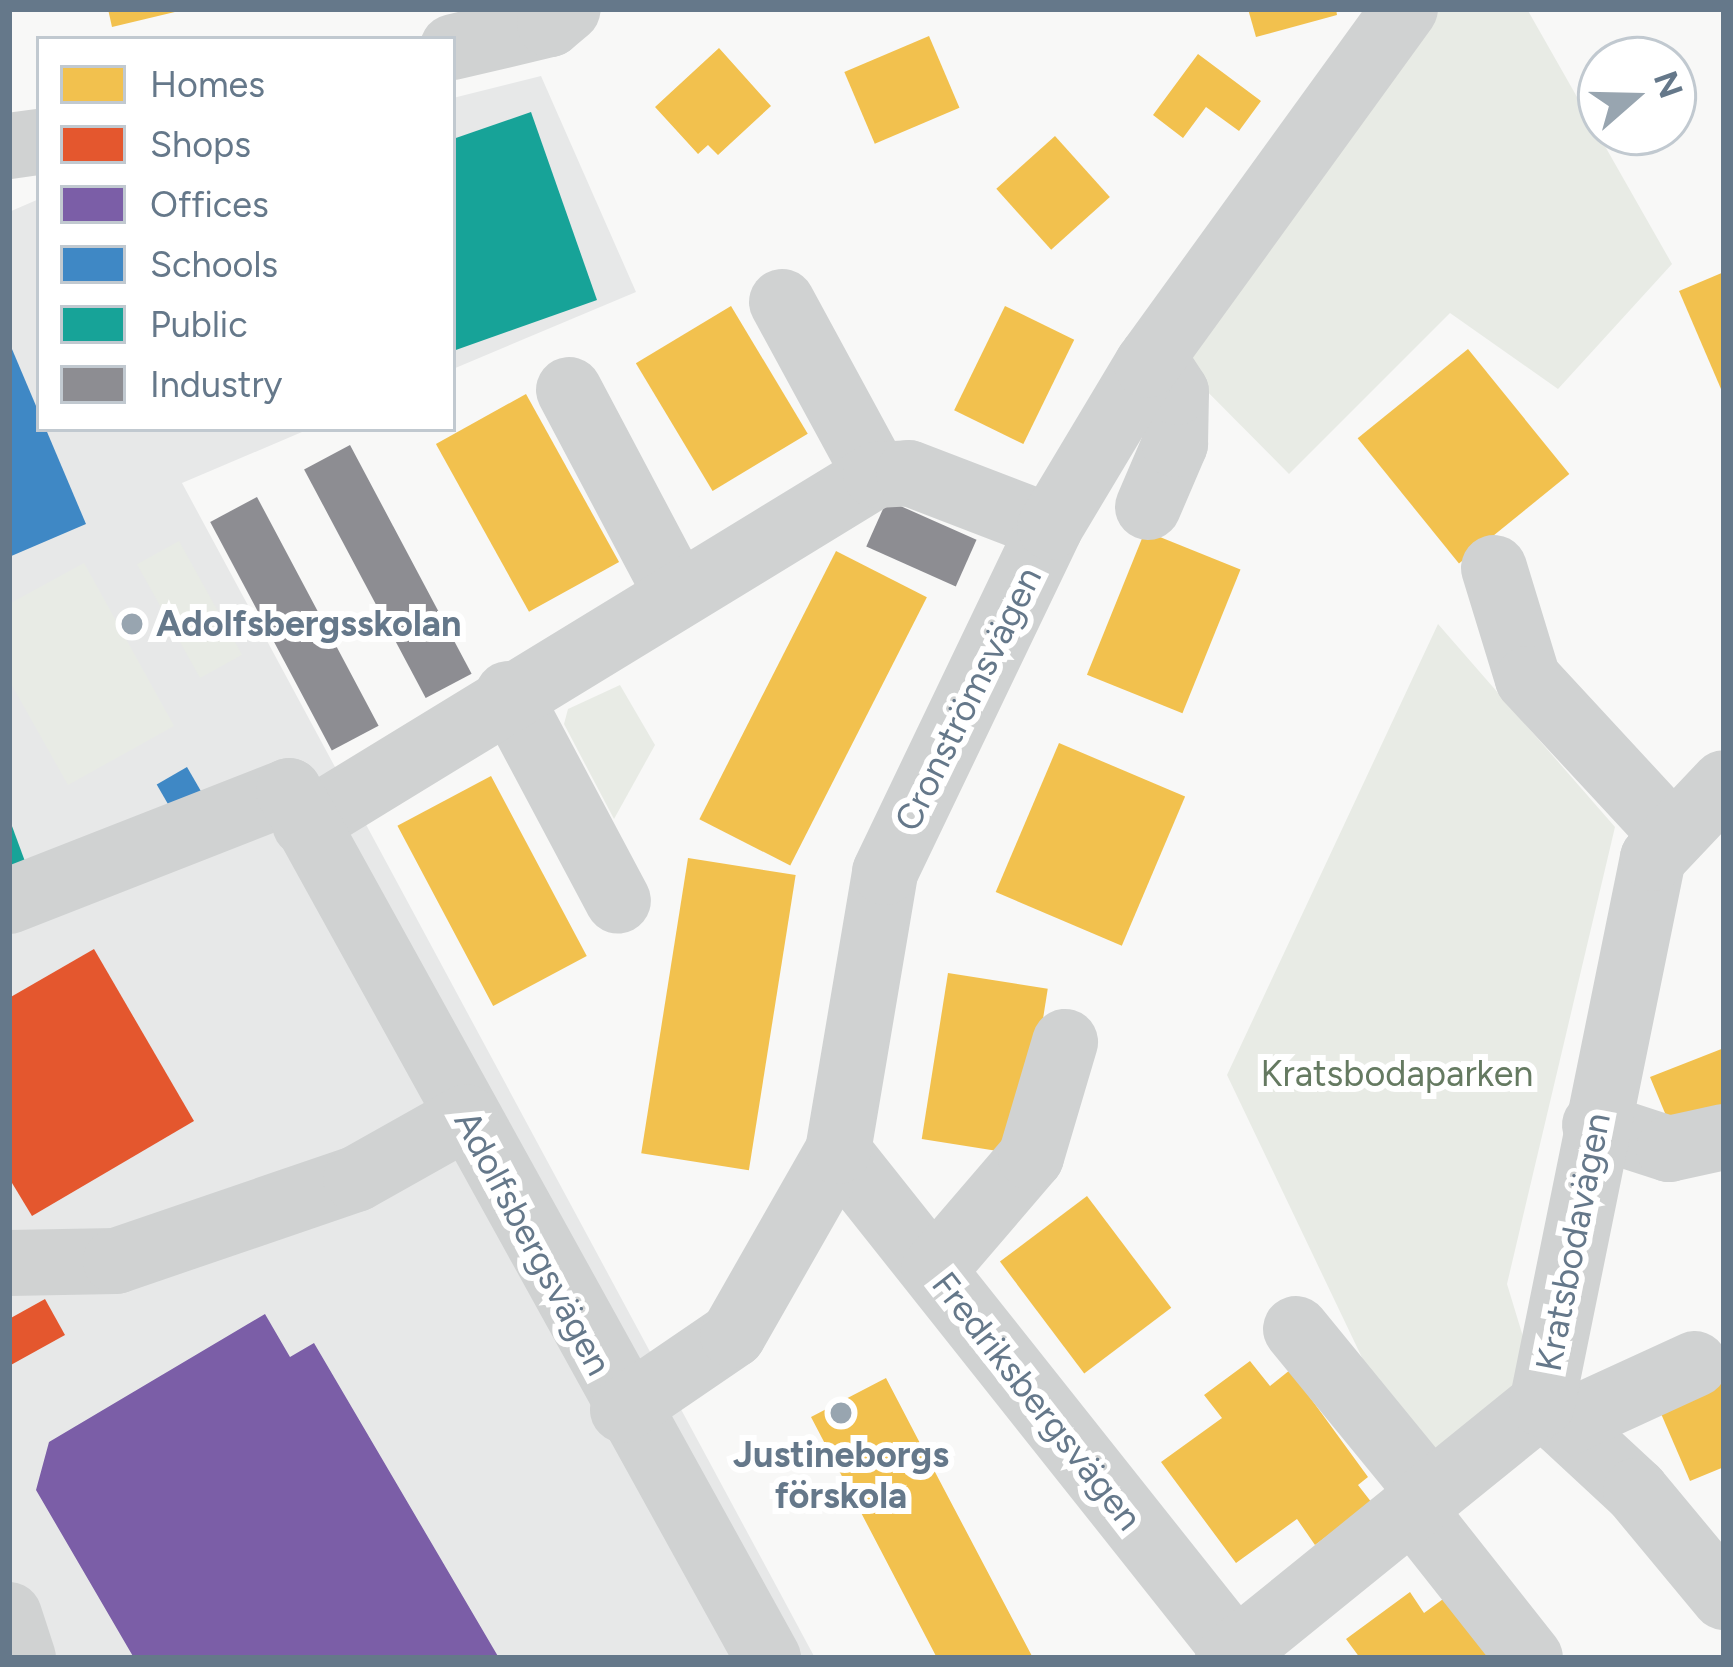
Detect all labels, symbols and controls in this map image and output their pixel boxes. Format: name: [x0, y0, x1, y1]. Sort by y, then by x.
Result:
legend: [36, 36, 456, 432]
north arrow: [1577, 36, 1697, 156]
text: Homes: [150, 63, 265, 106]
text: N: [1646, 66, 1691, 103]
text: Shops: [150, 123, 251, 166]
text: Offices: [150, 183, 269, 226]
text: Schools: [150, 243, 278, 286]
text: Public: [150, 303, 248, 346]
text: Industry: [150, 363, 283, 406]
street label: Cronströmsvägen: [885, 560, 1051, 838]
place label: Adolfsbergsskolan: [156, 602, 461, 646]
marker: Adolfsbergsskolan: [119, 611, 145, 637]
park label: Kratsbodaparken: [1261, 1052, 1533, 1096]
street label: Adolfsbergsvägen: [445, 1104, 621, 1382]
street label: Kratsbodavägen: [1527, 1109, 1619, 1375]
street label: Fredriksbergsvägen: [923, 1263, 1151, 1539]
marker: Justineborgs förskola: [828, 1400, 854, 1426]
place label: Justineborgs förskola: [733, 1432, 949, 1517]

